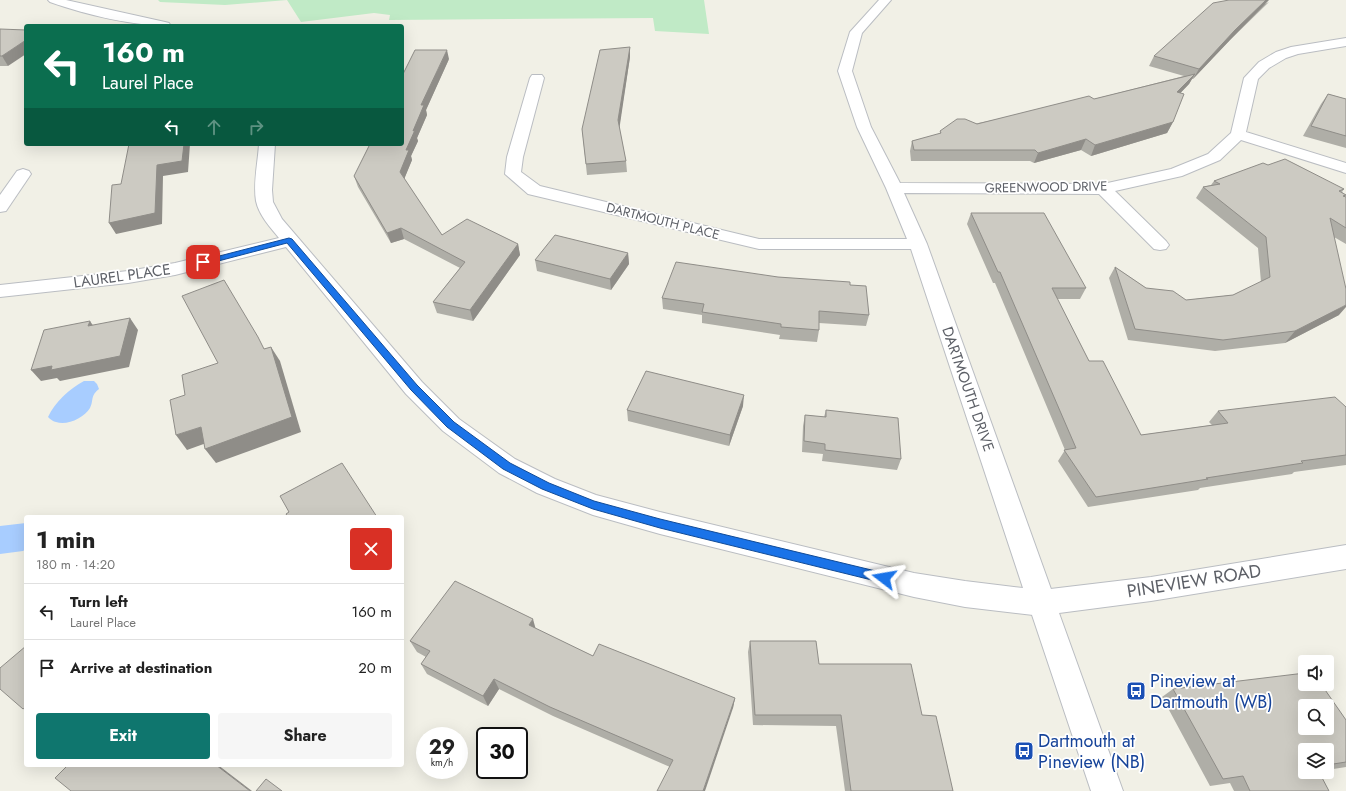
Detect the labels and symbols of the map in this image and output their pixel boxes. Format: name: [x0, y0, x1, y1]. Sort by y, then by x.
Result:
street label: GREENWOOD DRIVE: [984, 176, 1108, 198]
street label: DARTMOUTH PLACE: [604, 198, 722, 244]
pin: [186, 245, 220, 279]
street label: LAUREL PLACE: [72, 258, 172, 294]
street label: DARTMOUTH DRIVE: [936, 323, 1000, 455]
position arrow: [863, 557, 905, 599]
street label: PINEVIEW ROAD: [1125, 558, 1263, 604]
place label: Pineview at Dartmouth (WB): [1150, 668, 1273, 715]
bus stop icon: Pineview at Dartmouth (WB): [1125, 680, 1147, 702]
speed limit sign: 30: [476, 727, 528, 779]
place label: Dartmouth at Pineview (NB): [1038, 728, 1145, 775]
bus stop icon: Dartmouth at Pineview (NB): [1013, 740, 1035, 762]

